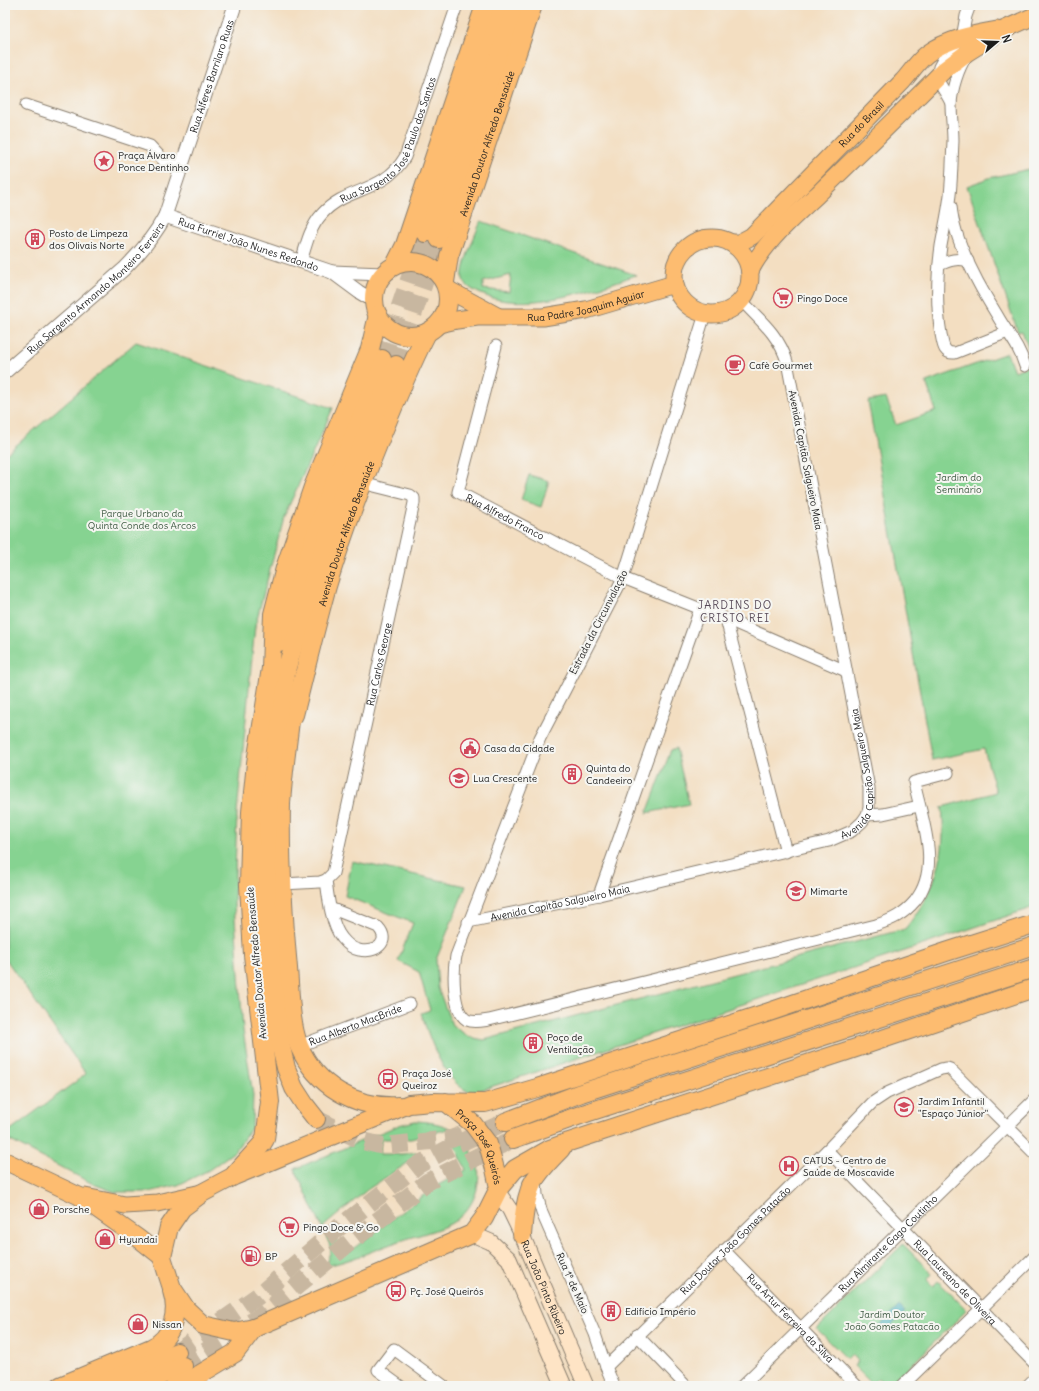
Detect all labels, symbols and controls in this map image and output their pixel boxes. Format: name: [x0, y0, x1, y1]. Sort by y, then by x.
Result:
street label: Rua Alferes Barrilaro Ruas: [187, 18, 237, 135]
north arrow: [977, 22, 1017, 62]
text: N: [999, 33, 1014, 45]
street label: Avenida Doutor Alfredo Bensaúde: [457, 69, 518, 218]
street label: Rua Sargento José Paulo dos Santos: [338, 75, 439, 206]
street label: Rua do Brasil: [836, 99, 887, 150]
place label: Praça Álvaro Ponce Dentinho: [118, 149, 189, 174]
place icon: Praça Álvaro Ponce Dentinho: [93, 150, 115, 172]
street label: Rua Furriel João Nunes Redondo: [176, 215, 321, 274]
street label: Rua Sargento Armando Monteiro Ferreira: [24, 219, 167, 357]
place label: Posto de Limpeza dos Olivais Norte: [49, 227, 128, 252]
building icon: Posto de Limpeza dos Olivais Norte: [24, 228, 46, 250]
street label: Rua Padre Joaquim Aguiar: [527, 287, 646, 324]
supermarket icon: Pingo Doce: [772, 287, 794, 309]
place label: Pingo Doce: [797, 292, 848, 305]
cafe icon: Cafè Gourmet: [724, 354, 746, 376]
place label: Cafè Gourmet: [749, 359, 813, 372]
street label: Avenida Capitão Salgueiro Maia: [786, 389, 825, 531]
street label: Avenida Doutor Alfredo Bensaúde: [316, 459, 378, 608]
park label: Jardim do Seminário: [936, 471, 982, 496]
street label: Rua Alfredo Franco: [463, 491, 547, 543]
park label: Parque Urbano da Quinta Conde dos Arcos: [88, 507, 197, 532]
street label: Estrada da Circunvalação: [566, 567, 631, 677]
district label: JARDINS DO CRISTO REI: [698, 598, 772, 625]
street label: Rua Carlos George: [364, 622, 395, 707]
street label: Avenida Capitão Salgueiro Maia: [838, 707, 876, 842]
public building icon: Casa da Cidade: [459, 737, 481, 759]
place label: Casa da Cidade: [484, 742, 554, 755]
place label: Quinta do Candeeiro: [586, 762, 633, 787]
building icon: Quinta do Candeeiro: [561, 763, 583, 785]
school or university icon: Lua Crescente: [448, 767, 470, 789]
place label: Lua Crescente: [473, 772, 537, 785]
school or university icon: Mimarte: [785, 880, 807, 902]
street label: Avenida Capitão Salgueiro Maia: [489, 882, 631, 924]
place label: Mimarte: [810, 885, 848, 898]
street label: Avenida Doutor Alfredo Bensaúde: [243, 886, 270, 1040]
street label: Rua Alberto MacBride: [307, 1002, 404, 1049]
place label: Poço de Ventilação: [547, 1031, 594, 1056]
building icon: Poço de Ventilação: [522, 1032, 544, 1054]
place label: Praça José Queiroz: [402, 1067, 451, 1092]
bus stop icon: Praça José Queiroz: [377, 1068, 399, 1090]
place label: Jardim Infantil "Espaço Júnior": [918, 1095, 988, 1120]
school or university icon: Jardim Infantil "Espaço Júnior": [893, 1096, 915, 1118]
street label: Praça José Queirós: [453, 1107, 504, 1186]
place label: CATUS - Centro de Saúde de Moscavide: [803, 1154, 894, 1179]
hospital icon: CATUS - Centro de Saúde de Moscavide: [778, 1155, 800, 1177]
street label: Rua Doutor João Gomes Patacão: [678, 1183, 794, 1298]
street label: Rua Almirante Gago Coutinho: [836, 1192, 941, 1295]
shop icon: Porsche: [28, 1198, 50, 1220]
place label: Porsche: [53, 1203, 89, 1216]
supermarket icon: Pingo Doce & Go: [278, 1216, 300, 1238]
place label: Pingo Doce & Go: [303, 1221, 379, 1234]
shop icon: Hyundai: [94, 1228, 116, 1250]
place label: Hyundai: [119, 1233, 157, 1246]
street label: Rua Laureano de Oliveira: [911, 1237, 999, 1328]
street label: Rua João Pinto Ribeiro: [518, 1238, 570, 1337]
fuel station icon: BP: [240, 1245, 262, 1267]
place label: BP: [265, 1250, 278, 1263]
street label: Rua 1º de Maio: [553, 1251, 592, 1316]
street label: Rua Artur Ferreira da Silva: [744, 1271, 837, 1366]
bus stop icon: Pç. José Queirós: [385, 1280, 407, 1302]
place label: Pç. José Queirós: [410, 1285, 484, 1298]
building icon: Edifício Império: [600, 1300, 622, 1322]
place label: Edifício Império: [625, 1305, 696, 1318]
park label: Jardim Doutor João Gomes Patacão: [844, 1308, 940, 1333]
shop icon: Nissan: [127, 1313, 149, 1335]
place label: Nissan: [152, 1318, 182, 1331]

